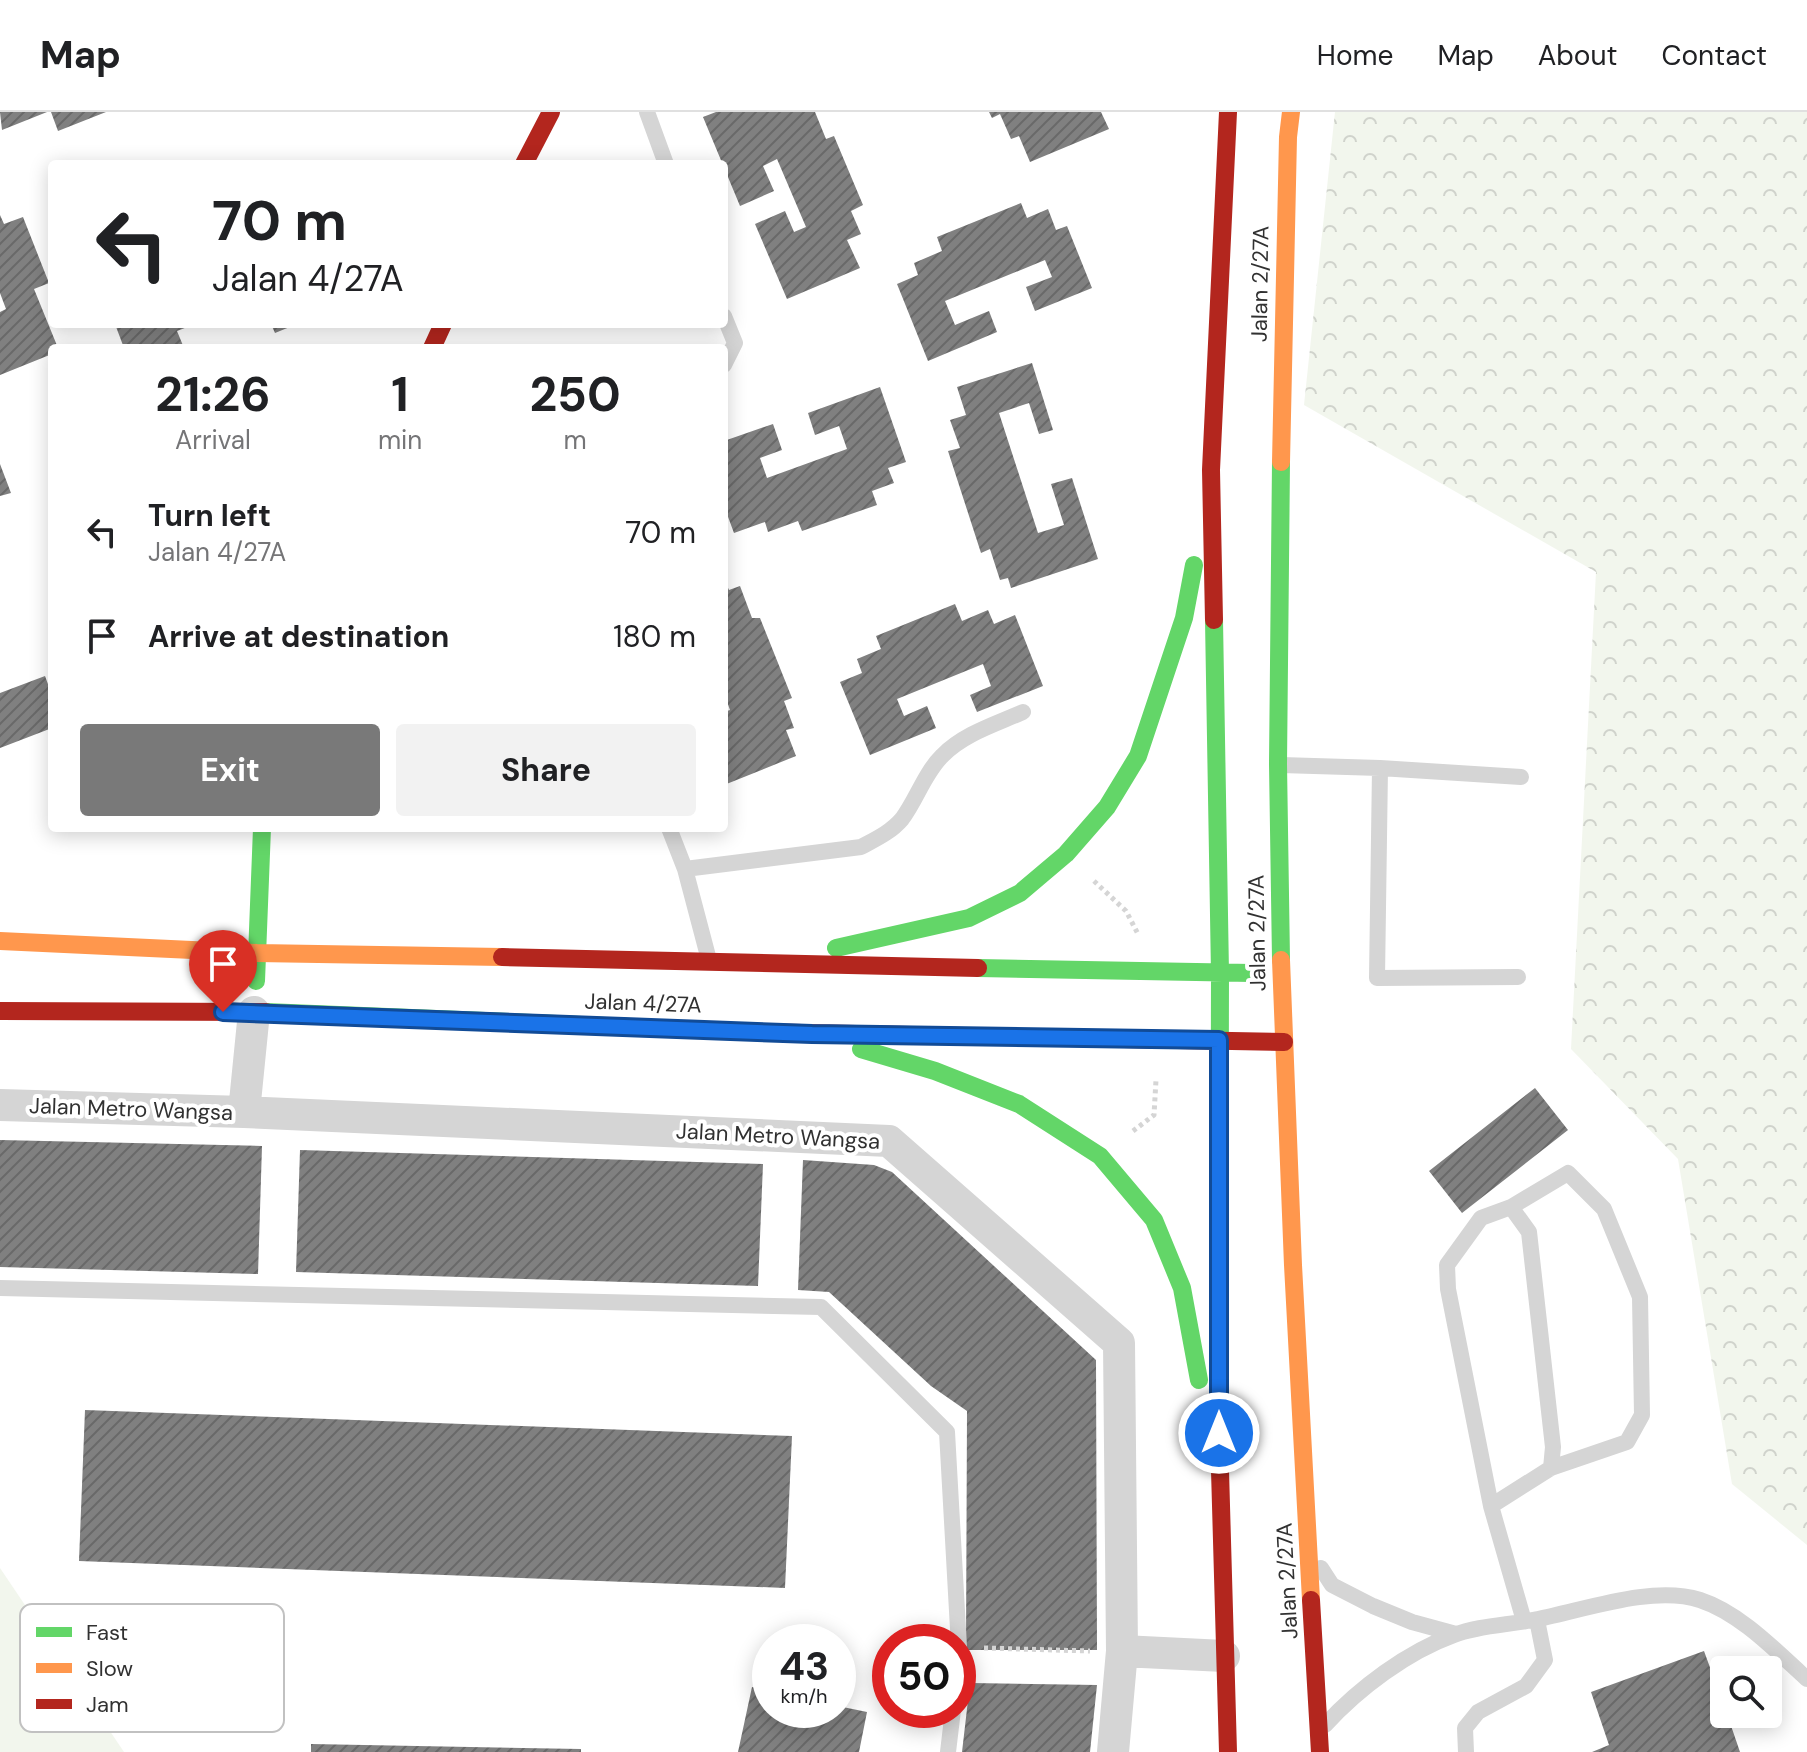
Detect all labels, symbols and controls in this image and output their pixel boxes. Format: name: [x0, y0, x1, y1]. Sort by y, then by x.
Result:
text: Map: [40, 30, 121, 80]
text: Home: [1317, 37, 1393, 74]
text: Map: [1437, 37, 1494, 74]
text: About: [1538, 37, 1617, 74]
text: Contact: [1661, 37, 1767, 74]
text: 70 m: [212, 184, 347, 257]
icon: left: [80, 192, 184, 296]
street label: Jalan 2/27A: [1244, 226, 1276, 342]
text: Jalan 4/27A: [212, 255, 404, 302]
text: 21:26: [155, 363, 271, 426]
text: 1: [391, 363, 409, 426]
text: 250: [529, 363, 621, 426]
text: Arrival: [175, 423, 251, 457]
text: min: [378, 423, 422, 457]
text: m: [564, 423, 587, 457]
text: Turn left: [148, 496, 271, 535]
icon: left: [80, 510, 124, 554]
text: 70 m: [625, 513, 696, 552]
text: Jalan 4/27A: [148, 535, 286, 569]
icon: arrive: [80, 614, 124, 658]
text: Arrive at destination: [148, 617, 449, 656]
text: 180 m: [613, 617, 696, 656]
button: Exit: [80, 724, 380, 816]
button: Share: [396, 724, 696, 816]
street label: Jalan 2/27A: [1241, 875, 1273, 991]
pin: [189, 930, 257, 1012]
icon: arrive: [201, 942, 245, 986]
street label: Jalan 4/27A: [584, 986, 702, 1020]
street label: Jalan Metro Wangsa: [28, 1091, 234, 1127]
street label: Jalan Metro Wangsa: [675, 1116, 881, 1156]
position arrow: [1177, 1391, 1261, 1475]
street label: Jalan 2/27A: [1269, 1522, 1305, 1640]
legend: [20, 1604, 284, 1732]
text: Fast: [86, 1618, 128, 1647]
speed limit sign: 50: [872, 1624, 976, 1728]
text: 43: [779, 1640, 829, 1692]
text: Slow: [86, 1654, 133, 1683]
map controls: [1710, 1656, 1782, 1728]
button: search: [1710, 1656, 1782, 1728]
text: km/h: [780, 1683, 828, 1709]
text: Jam: [86, 1690, 129, 1719]

